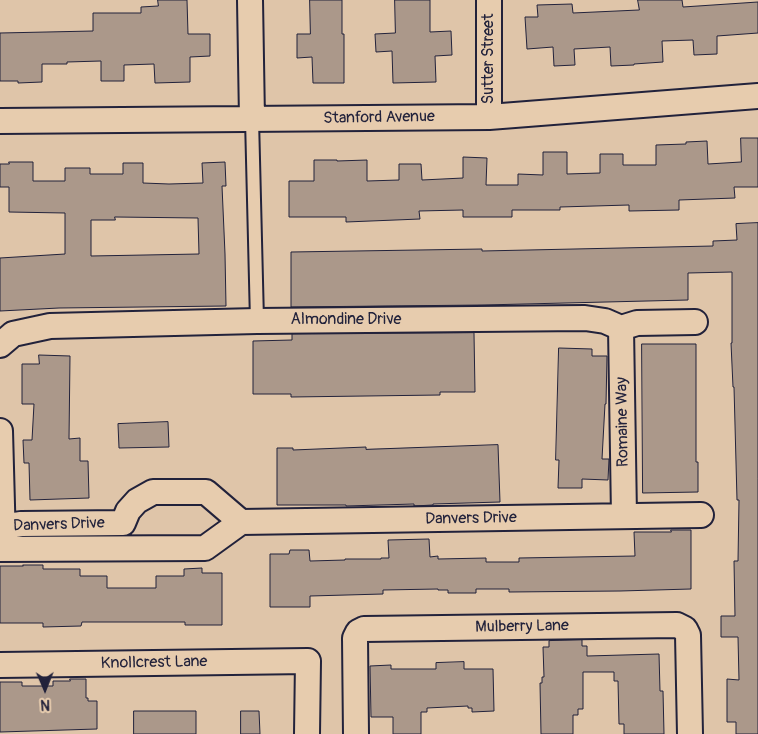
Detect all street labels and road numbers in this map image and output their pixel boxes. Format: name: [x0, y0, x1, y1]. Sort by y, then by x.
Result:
street label: Sutter Street: [479, 14, 499, 104]
street label: Stanford Avenue: [323, 107, 435, 129]
street label: Almondine Drive: [291, 310, 401, 330]
street label: Romaine Way: [613, 377, 633, 467]
street label: Danvers Drive: [425, 509, 517, 529]
street label: Danvers Drive: [13, 514, 105, 536]
street label: Mulberry Lane: [475, 617, 569, 637]
street label: Knollcrest Lane: [101, 652, 207, 674]

